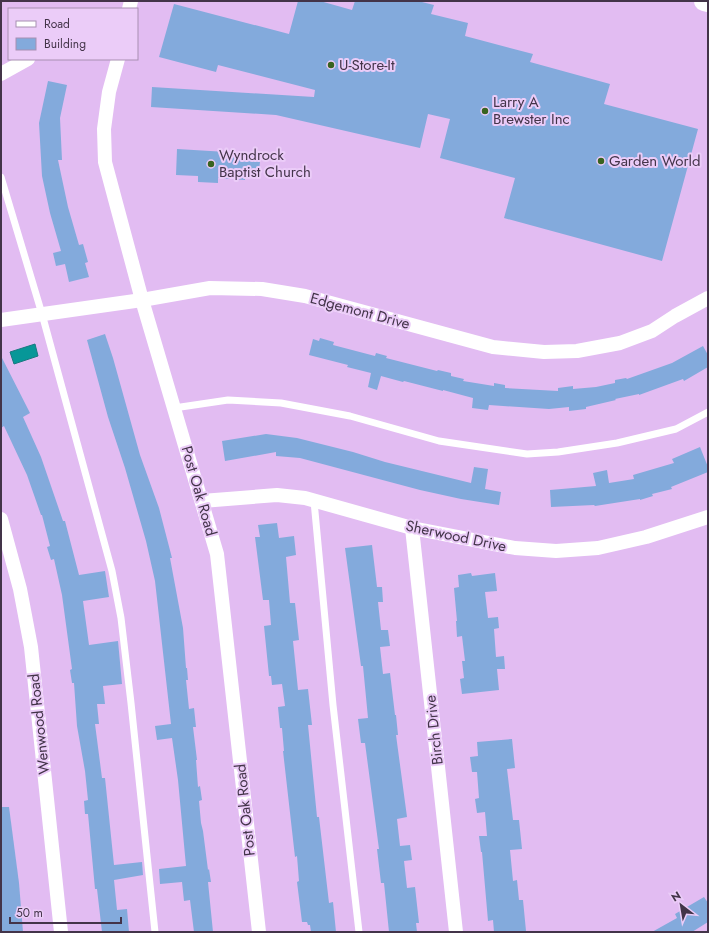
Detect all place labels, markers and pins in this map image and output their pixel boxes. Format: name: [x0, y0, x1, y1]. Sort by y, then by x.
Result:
place label: U-Store-It: [339, 54, 395, 76]
marker: U-Store-It: [326, 60, 336, 70]
place label: Larry A Brewster Inc: [493, 91, 570, 130]
marker: Larry A Brewster Inc: [480, 106, 490, 116]
place label: Wyndrock Baptist Church: [219, 144, 311, 183]
place label: Garden World: [609, 150, 701, 172]
marker: Garden World: [596, 156, 606, 166]
marker: Wyndrock Baptist Church: [206, 159, 216, 169]

